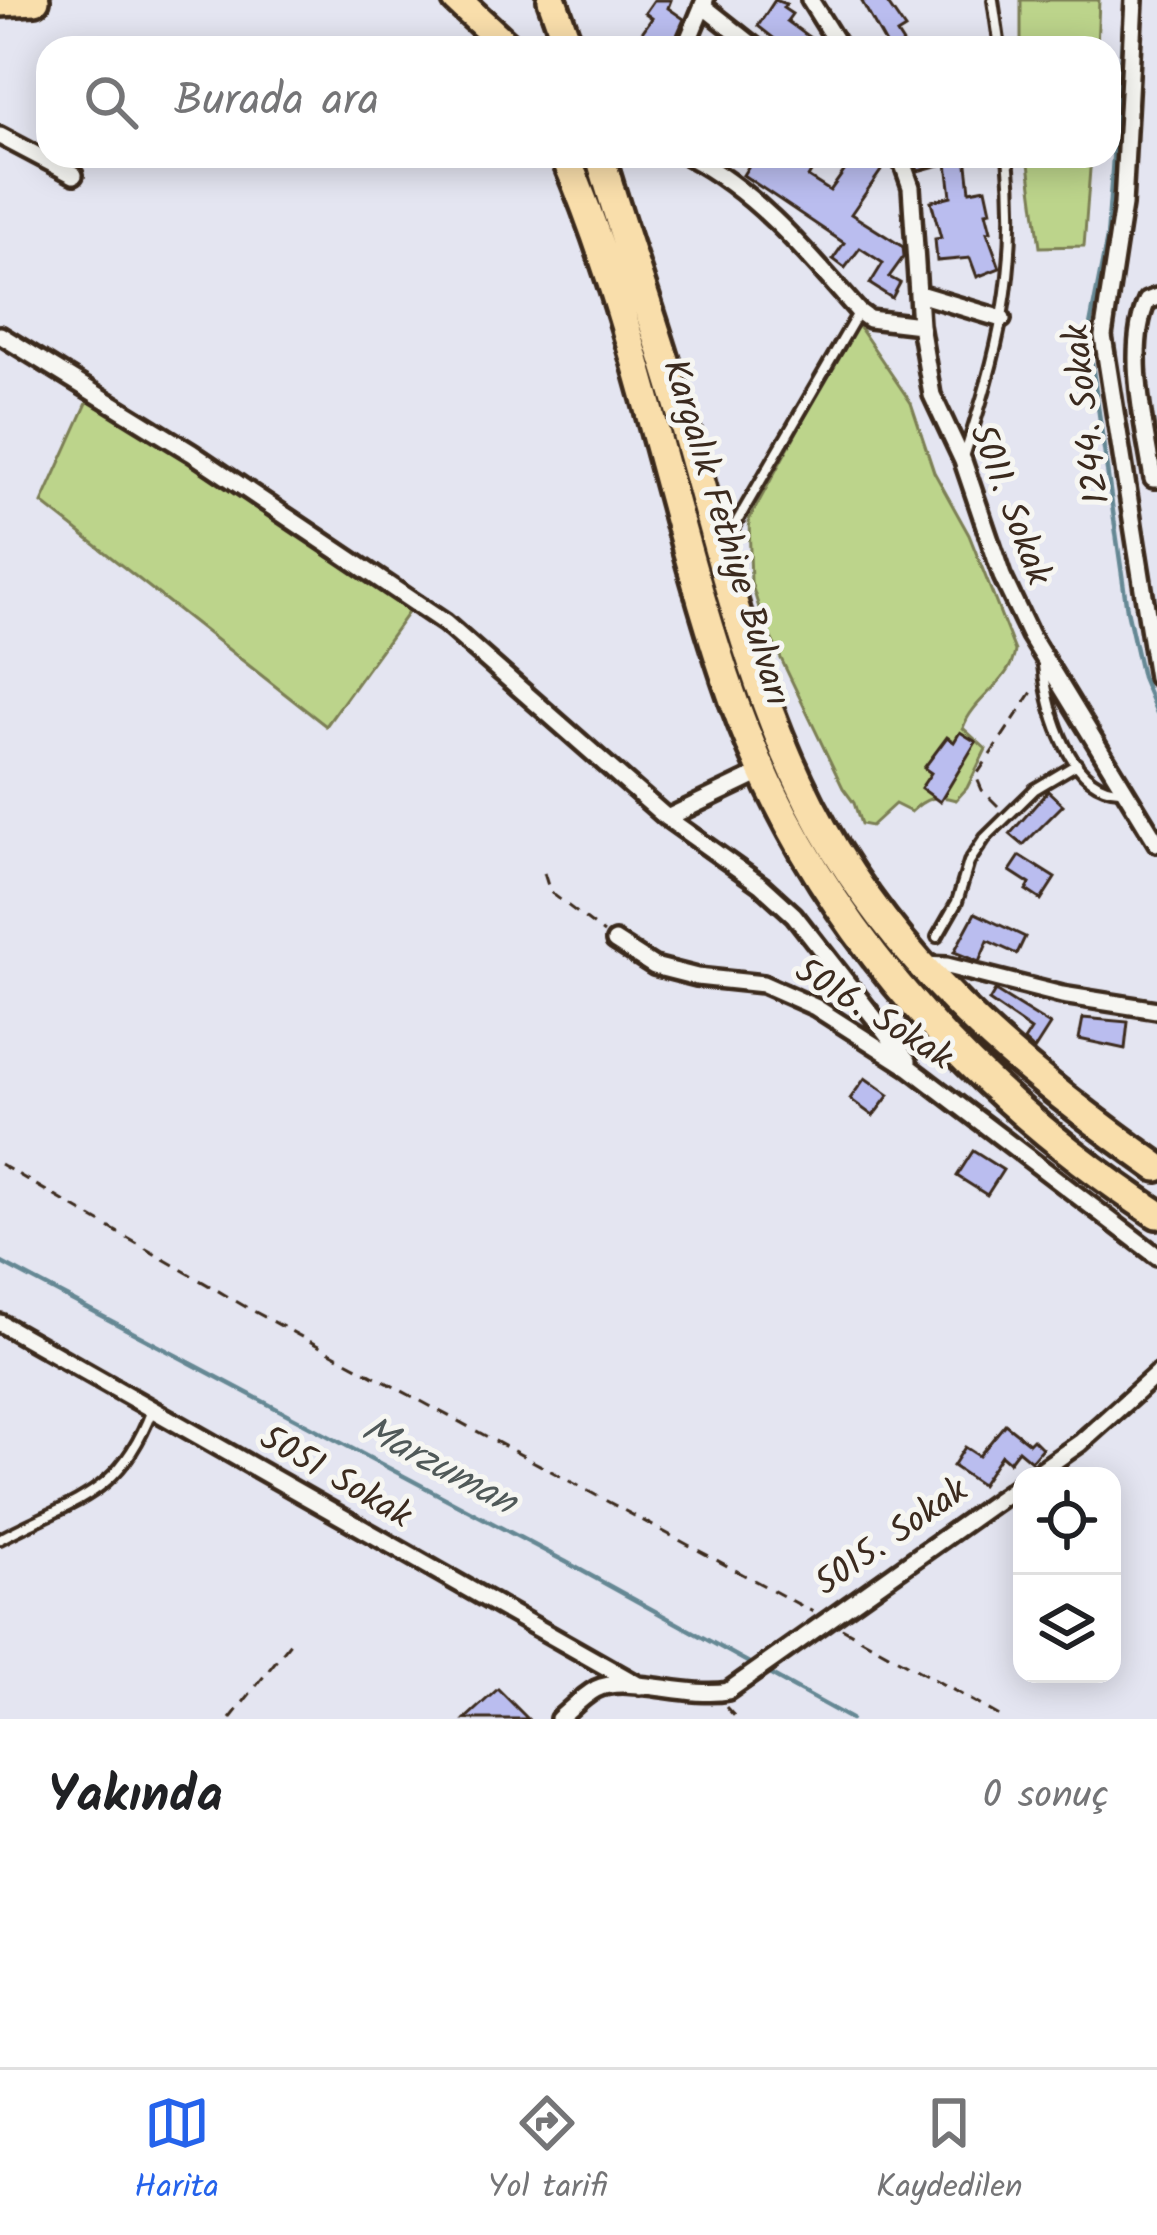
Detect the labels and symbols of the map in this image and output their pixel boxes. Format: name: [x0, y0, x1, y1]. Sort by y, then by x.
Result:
street label: 1244. Sokak: [1049, 320, 1127, 507]
street label: Kargalık Fethiye Bulvarı: [645, 352, 805, 714]
street label: 5011. Sokak: [952, 416, 1066, 595]
street label: 5016. Sokak: [783, 944, 964, 1087]
water label: Marzuman: [349, 1400, 530, 1535]
street label: 5051 Sokak: [248, 1411, 423, 1545]
street label: 5015. Sokak: [803, 1463, 982, 1612]

